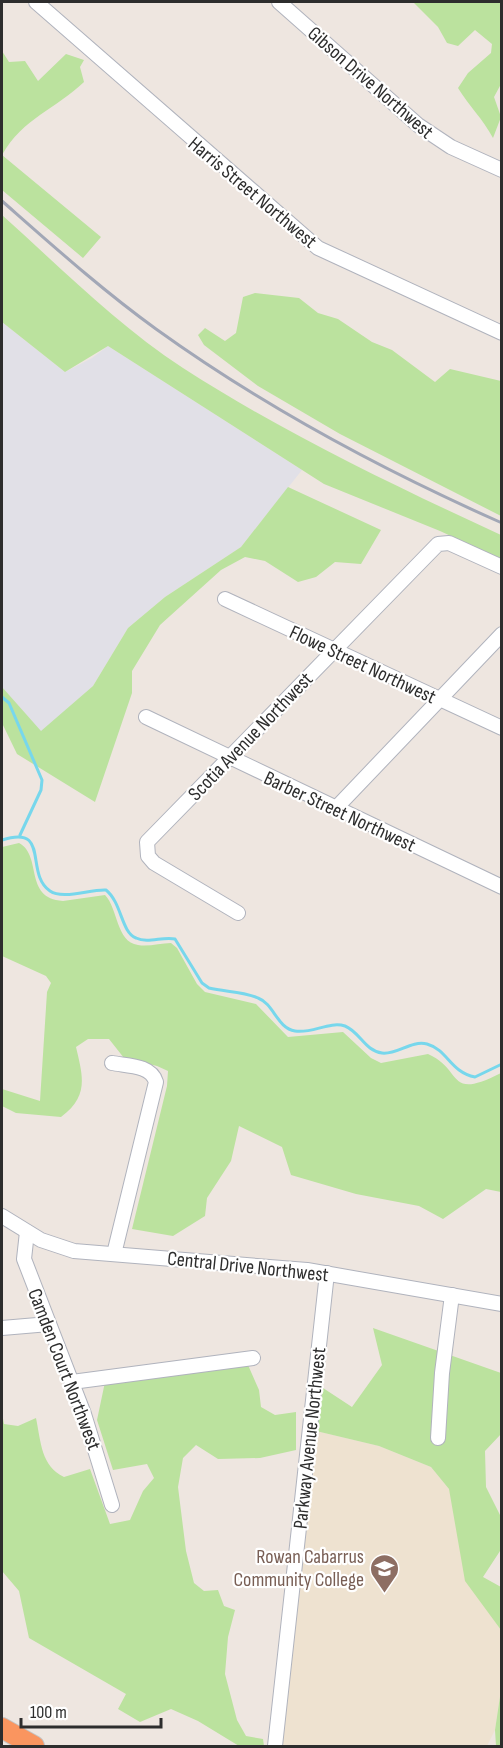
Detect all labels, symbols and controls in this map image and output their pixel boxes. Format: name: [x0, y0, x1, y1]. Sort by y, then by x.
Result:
street label: Gibson Drive Northwest: [302, 22, 438, 144]
street label: Harris Street Northwest: [183, 132, 322, 254]
street label: Flowe Street Northwest: [286, 620, 440, 709]
street label: Scotia Avenue Northwest: [183, 668, 318, 806]
street label: Barber Street Northwest: [260, 766, 419, 858]
street label: Central Drive Northwest: [166, 1247, 330, 1287]
street label: Camden Court Northwest: [22, 1285, 106, 1454]
street label: Parkway Avenue Northwest: [289, 1346, 331, 1530]
place label: Rowan Cabarrus Community College: [234, 1545, 364, 1592]
school or university icon: Rowan Cabarrus Community College: [369, 1552, 401, 1594]
scale bar: [21, 1691, 160, 1729]
text: 100 m: [30, 1702, 67, 1723]

